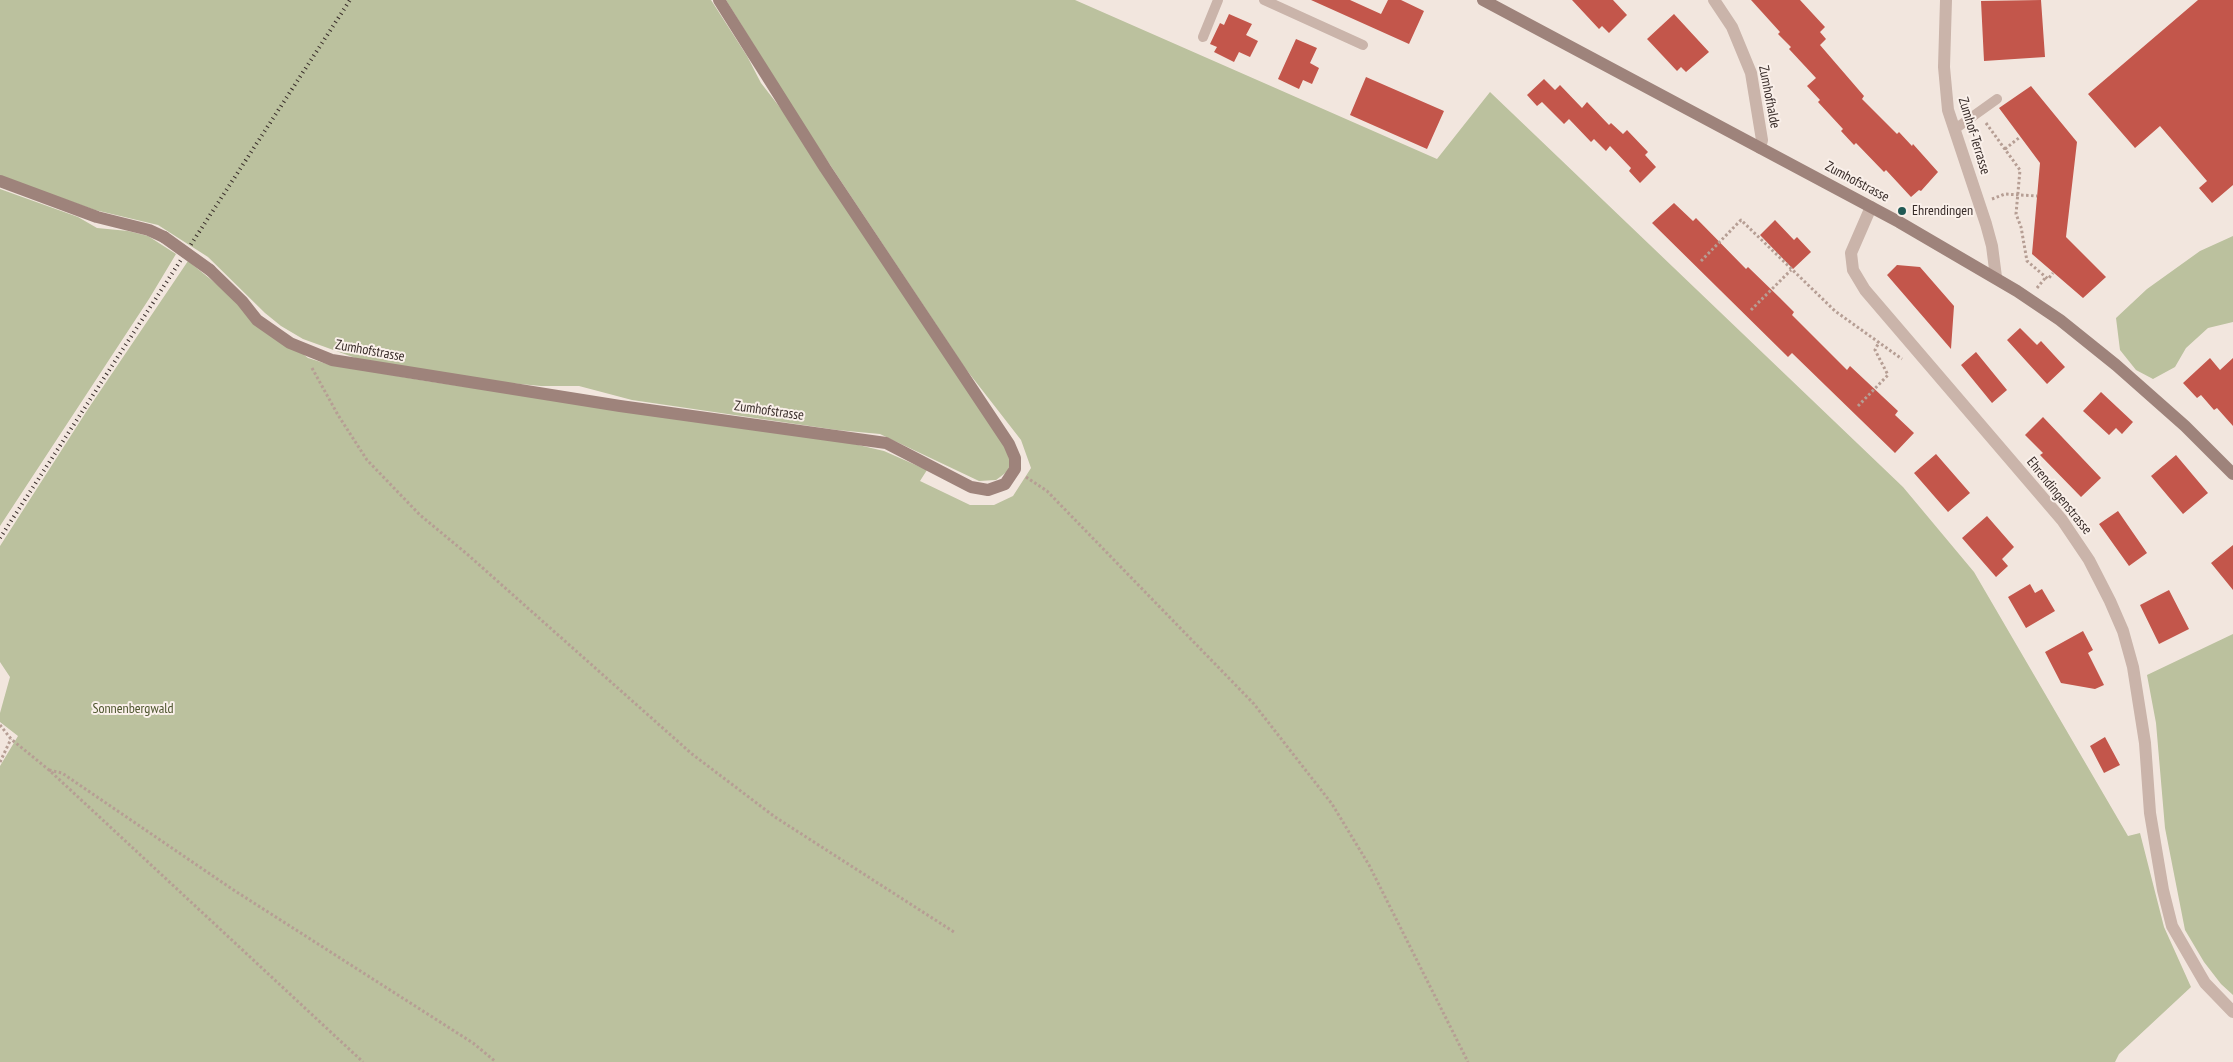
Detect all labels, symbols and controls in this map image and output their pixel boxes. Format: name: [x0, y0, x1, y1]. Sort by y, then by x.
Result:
street label: Zumhofhalde: [1755, 64, 1783, 130]
street label: Zumhof-Terrasse: [1954, 95, 1994, 177]
street label: Zumhofstrasse: [1822, 158, 1892, 206]
place label: Ehrendingen: [1912, 203, 1973, 219]
marker: Ehrendingen: [1896, 205, 1908, 217]
street label: Zumhofstrasse: [334, 337, 406, 365]
street label: Zumhofstrasse: [733, 398, 805, 424]
street label: Ehrendingenstrasse: [2023, 454, 2095, 538]
park label: Sonnenbergwald: [92, 701, 174, 717]

